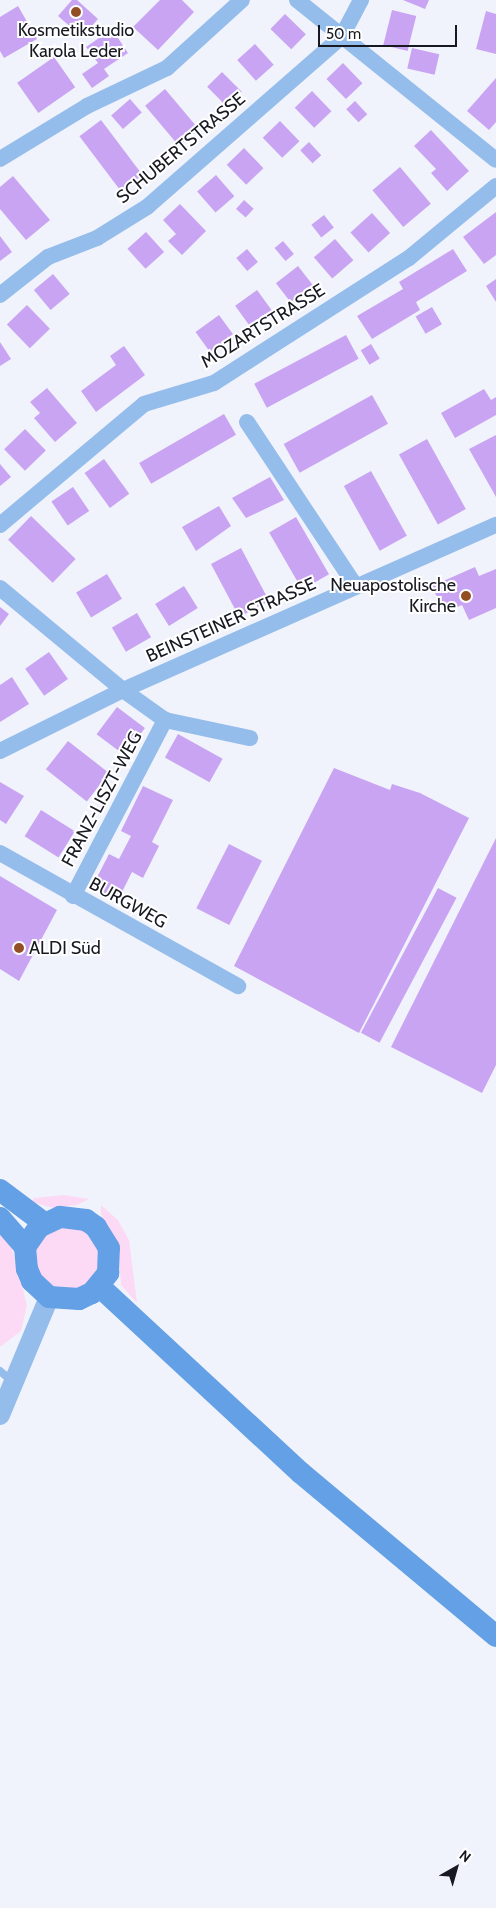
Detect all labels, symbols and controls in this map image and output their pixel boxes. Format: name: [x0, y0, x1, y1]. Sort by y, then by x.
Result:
marker: Kosmetikstudio Karola Leder: [70, 6, 82, 18]
scale bar: [321, 15, 460, 47]
place label: Kosmetikstudio Karola Leder: [18, 20, 134, 62]
text: 50 m: [326, 25, 361, 43]
street label: SCHUBERTSTRASSE: [112, 88, 250, 208]
street label: MOZARTSTRASSE: [197, 279, 329, 373]
street label: BEINSTEINER STRASSE: [143, 573, 319, 667]
place label: Neuapostolische Kirche: [330, 575, 456, 618]
marker: Neuapostolische Kirche: [460, 590, 472, 602]
street label: FRANZ-LISZT-WEG: [57, 728, 147, 870]
street label: BURGWEG: [85, 873, 171, 933]
place label: ALDI Süd: [29, 937, 101, 959]
marker: ALDI Süd: [13, 942, 25, 954]
north arrow: [431, 1843, 481, 1893]
text: N: [456, 1846, 475, 1866]

